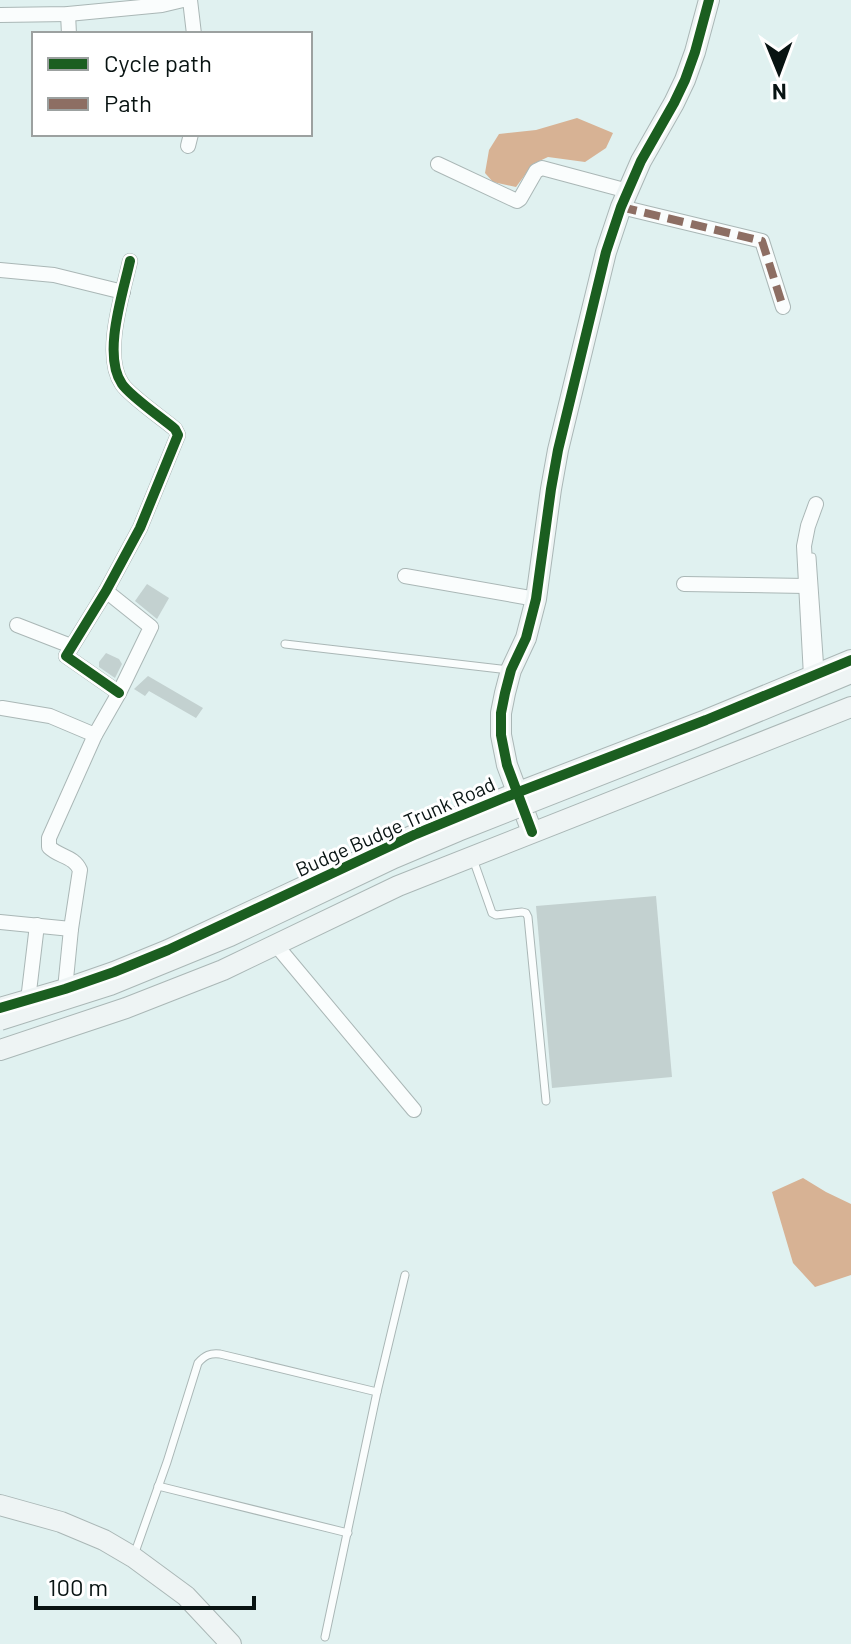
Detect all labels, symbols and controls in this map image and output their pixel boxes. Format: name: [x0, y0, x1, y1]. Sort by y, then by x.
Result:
legend: [32, 32, 312, 136]
north arrow: [739, 32, 819, 112]
text: Cycle path: [104, 48, 212, 77]
text: N: [772, 80, 787, 106]
text: Path: [104, 88, 152, 117]
street label: Budge Budge Trunk Road: [292, 771, 498, 881]
scale bar: [36, 1560, 254, 1610]
text: 100 m: [48, 1572, 108, 1601]

